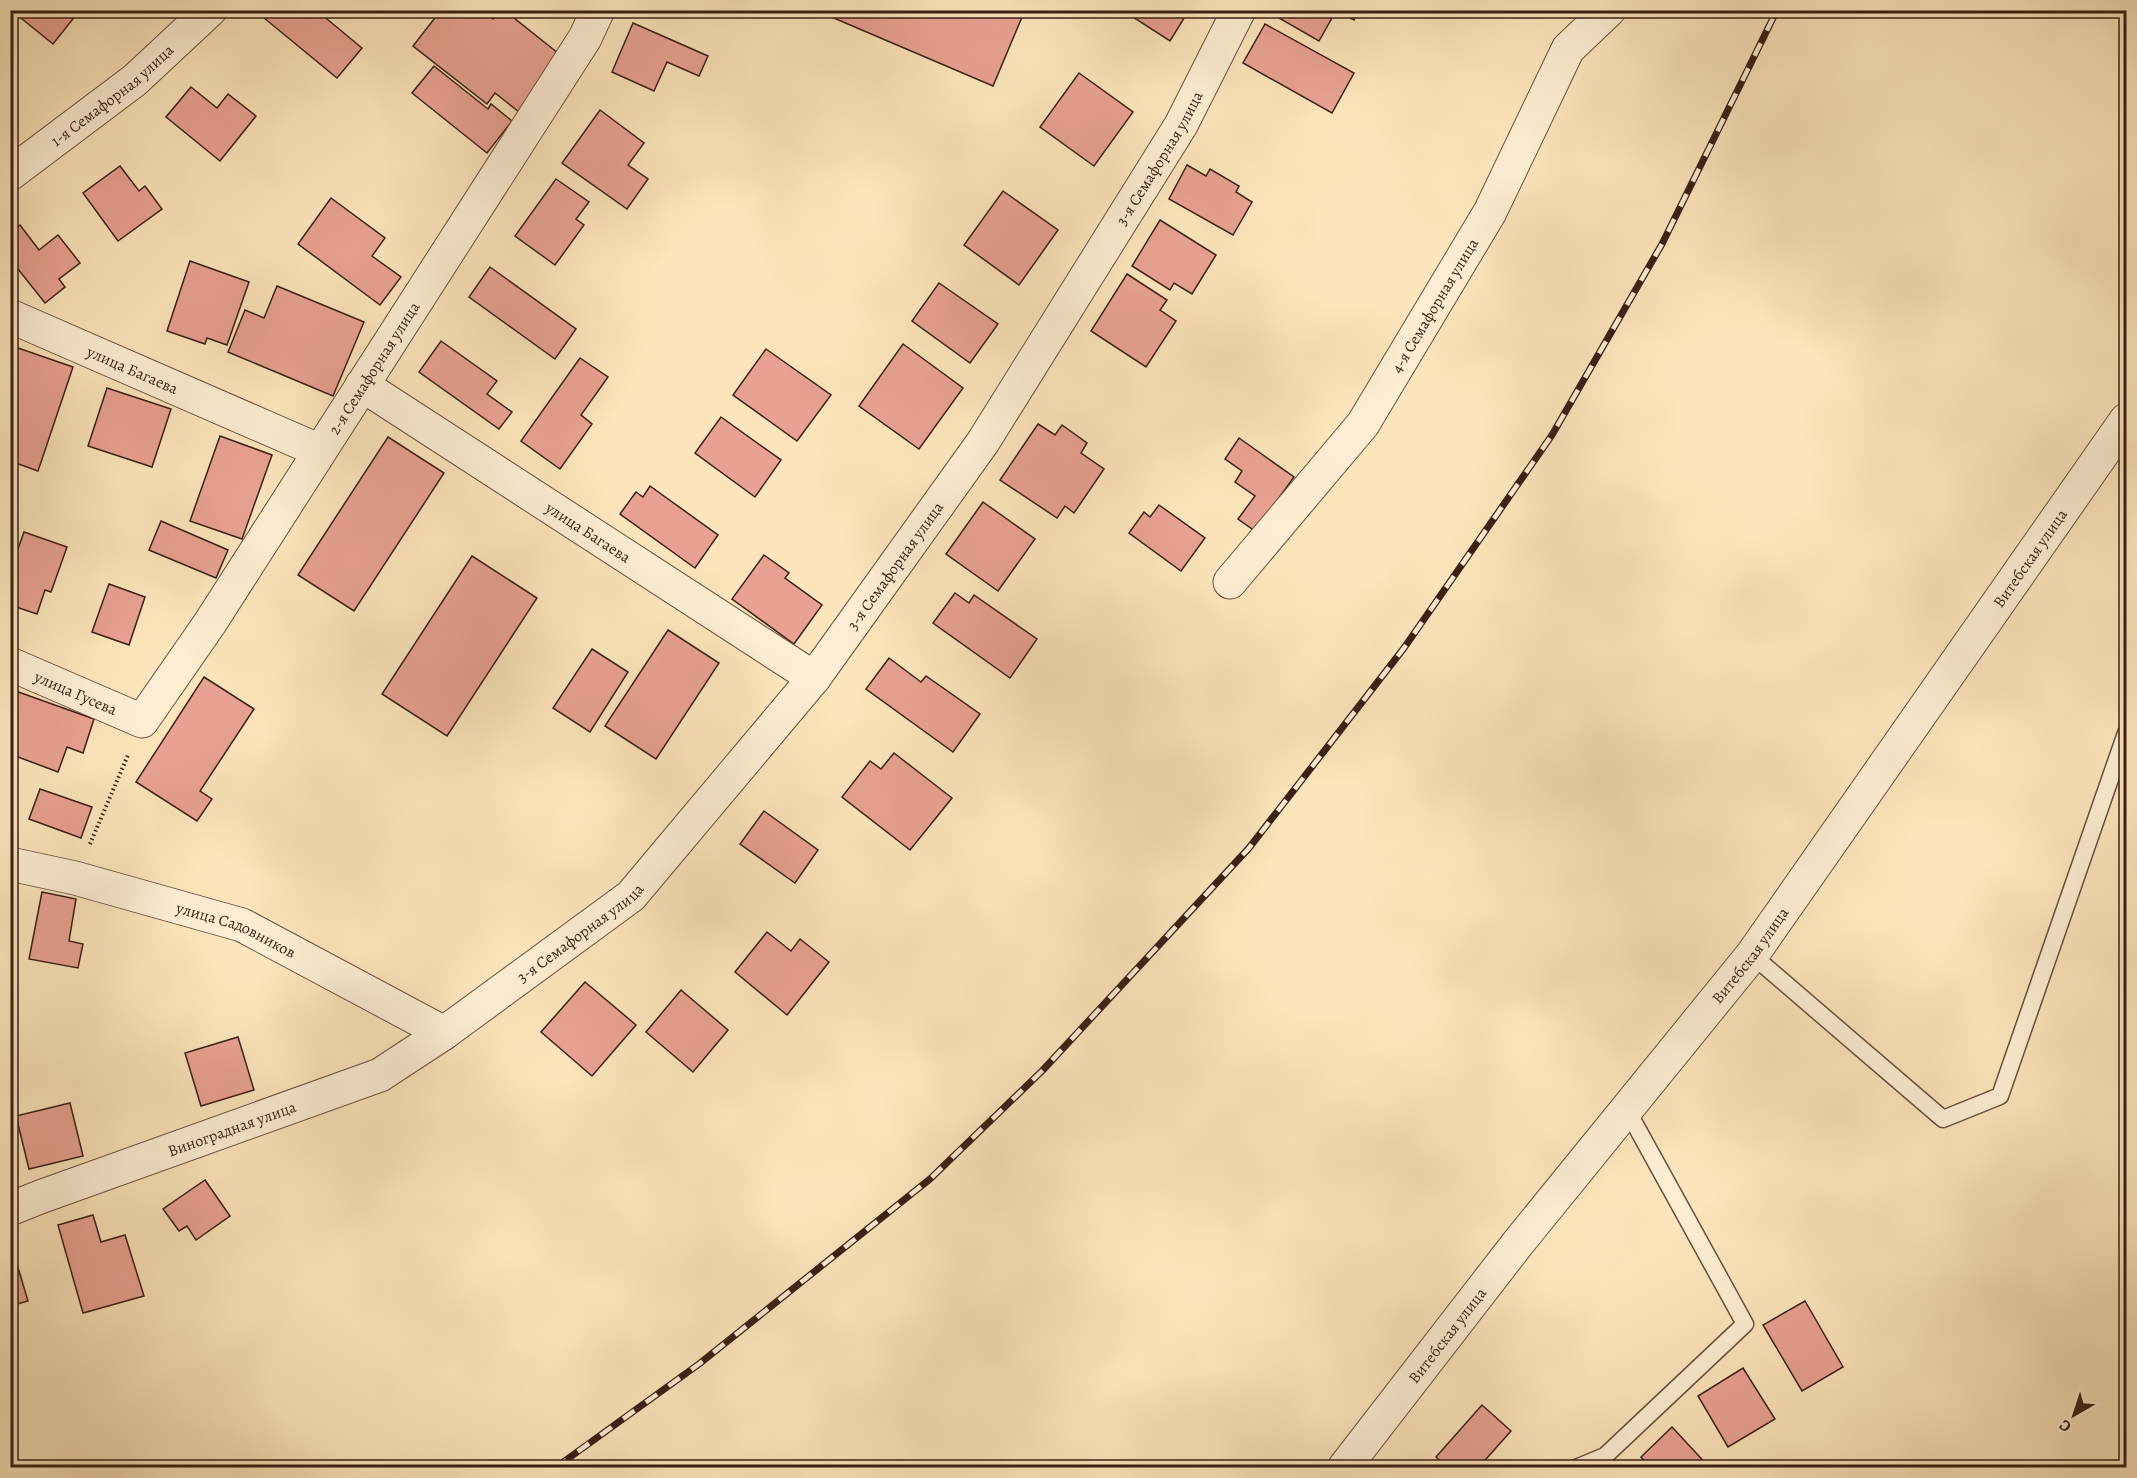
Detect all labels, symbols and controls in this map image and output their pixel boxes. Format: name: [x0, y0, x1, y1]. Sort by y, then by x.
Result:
street label: 1-я Семафорная улица: [46, 39, 179, 152]
street label: 3-я Семафорная улица: [1111, 87, 1209, 230]
street label: 4-я Семафорная улица: [1386, 234, 1484, 377]
street label: 2-я Семафорная улица: [323, 297, 426, 439]
street label: улица Багаева: [83, 340, 182, 400]
street label: улица Багаева: [540, 496, 635, 569]
street label: 3-я Семафорная улица: [842, 497, 949, 635]
street label: Витебская улица: [1988, 504, 2073, 612]
street label: улица Гусева: [30, 666, 121, 721]
street label: 3-я Семафорная улица: [513, 879, 649, 988]
street label: улица Садовников: [173, 897, 299, 964]
street label: Витебская улица: [1707, 903, 1794, 1009]
street label: Виноградная улица: [165, 1096, 300, 1162]
street label: Витебская улица: [1403, 1283, 1492, 1388]
north arrow: [2044, 1385, 2104, 1445]
text: С: [2054, 1414, 2076, 1438]

